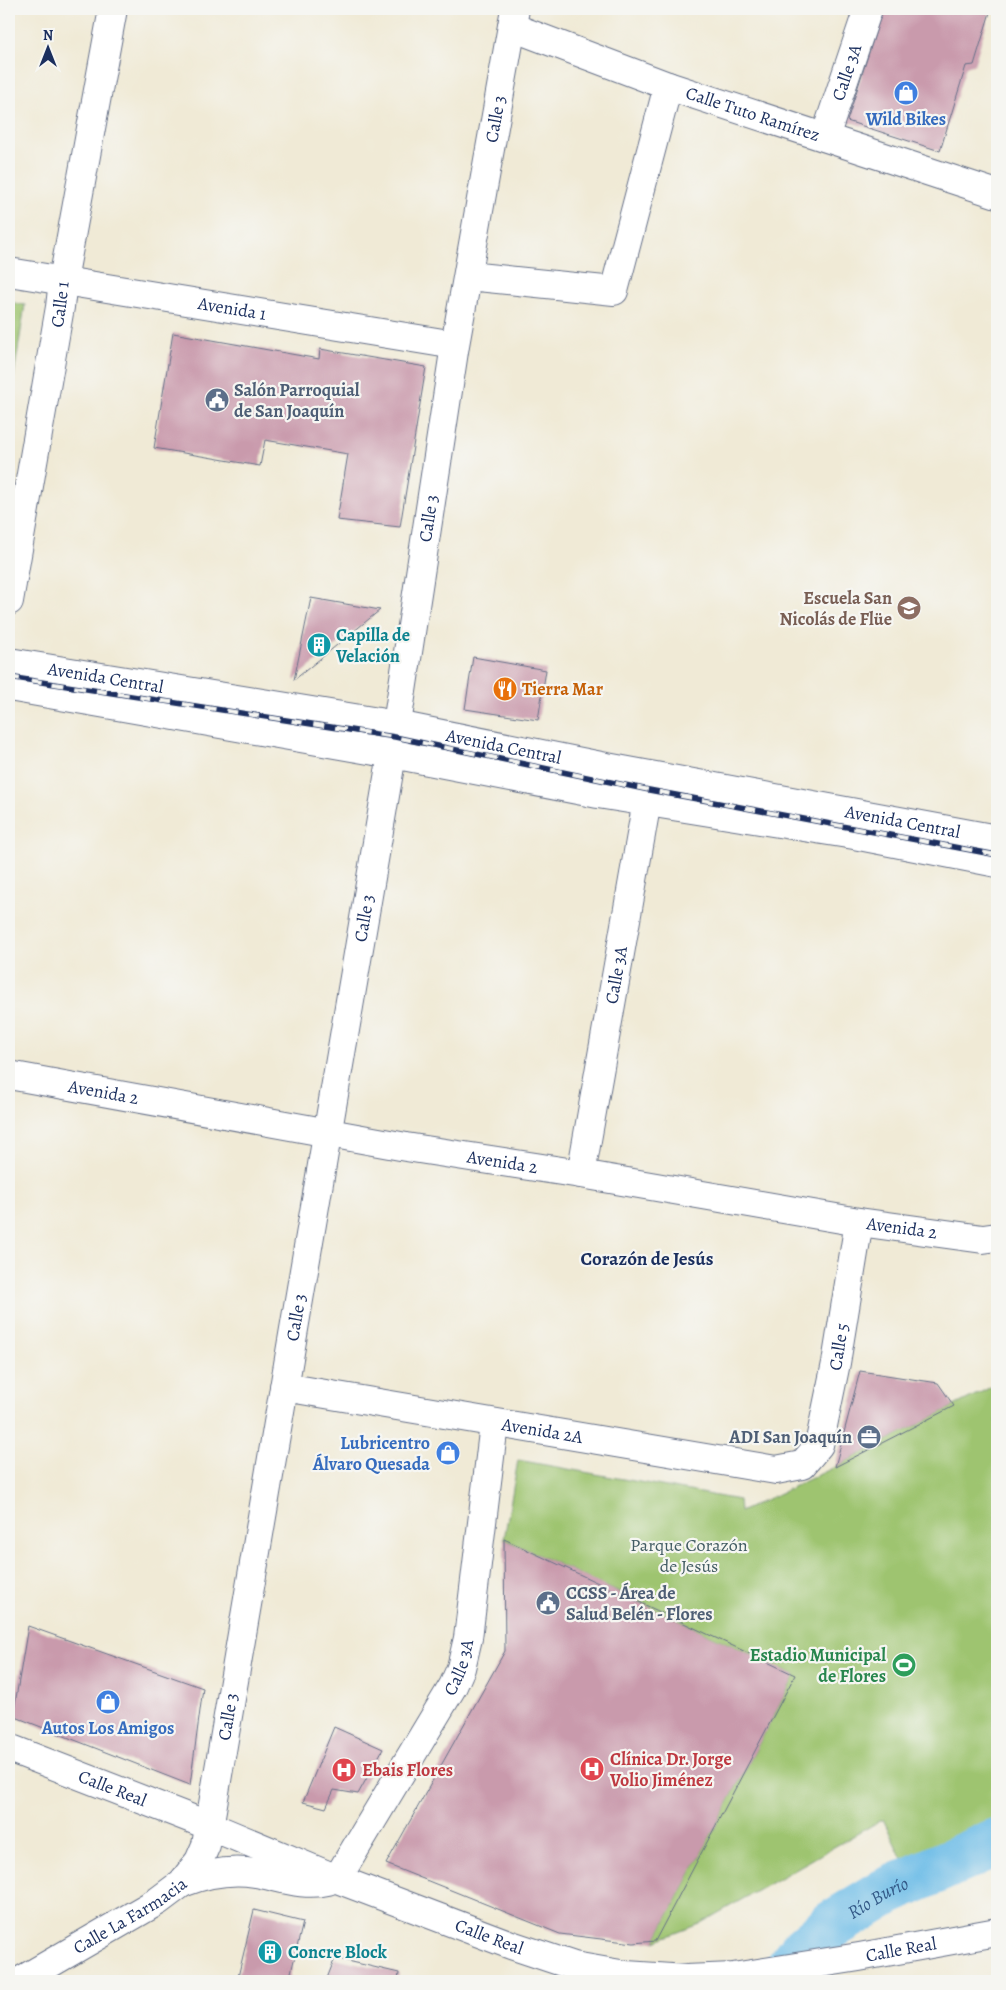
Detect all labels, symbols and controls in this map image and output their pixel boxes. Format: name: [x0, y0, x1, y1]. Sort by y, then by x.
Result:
north arrow: [22, 22, 72, 72]
text: N: [43, 26, 53, 45]
street label: Calle 3A: [826, 41, 867, 104]
shop icon: Wild Bikes: [893, 80, 919, 106]
street label: Calle Tuto Ramírez: [683, 81, 823, 147]
street label: Calle 3: [479, 93, 511, 144]
place label: Wild Bikes: [865, 107, 946, 131]
street label: Calle 1: [45, 280, 75, 329]
street label: Avenida 1: [195, 291, 268, 326]
place label: Salón Parroquial de San Joaquín: [234, 378, 360, 423]
public building icon: Salón Parroquial de San Joaquín: [204, 387, 230, 413]
street label: Calle 3: [413, 493, 444, 544]
place label: Escuela San Nicolás de Flüe: [779, 586, 892, 631]
school or university icon: Escuela San Nicolás de Flüe: [896, 595, 922, 621]
place label: Capilla de Velación: [335, 623, 410, 668]
building icon: Capilla de Velación: [306, 632, 332, 658]
street label: Avenida Central: [45, 656, 166, 699]
restaurant icon: Tierra Mar: [492, 676, 518, 702]
place label: Tierra Mar: [522, 677, 604, 701]
street label: Avenida Central: [443, 723, 564, 770]
street label: Avenida Central: [842, 799, 963, 844]
street label: Calle 3: [348, 893, 380, 944]
street label: Calle 3A: [599, 944, 633, 1006]
street label: Avenida 2: [65, 1074, 141, 1110]
street label: Avenida 2: [464, 1144, 540, 1179]
street label: Avenida 2: [864, 1211, 939, 1245]
district label: Corazón de Jesús: [581, 1246, 714, 1272]
street label: Calle 3: [280, 1292, 312, 1343]
street label: Calle 5: [823, 1321, 854, 1373]
street label: Avenida 2A: [499, 1412, 585, 1449]
office icon: ADI San Joaquín: [856, 1424, 882, 1450]
place label: ADI San Joaquín: [728, 1425, 852, 1449]
place label: Lubricentro Álvaro Quesada: [312, 1431, 430, 1476]
shop icon: Lubricentro Álvaro Quesada: [435, 1440, 461, 1466]
park label: Parque Corazón de Jesús: [630, 1533, 748, 1578]
place label: CCSS - Área de Salud Belén - Flores: [566, 1581, 713, 1626]
public building icon: CCSS - Área de Salud Belén - Flores: [535, 1590, 561, 1616]
street label: Calle 3A: [438, 1636, 479, 1700]
place label: Estadio Municipal de Flores: [750, 1643, 886, 1688]
sports icon: Estadio Municipal de Flores: [891, 1652, 917, 1678]
shop icon: Autos Los Amigos: [95, 1689, 121, 1715]
street label: Calle 3: [212, 1691, 244, 1742]
place label: Autos Los Amigos: [41, 1716, 174, 1740]
place label: Clínica Dr. Jorge Volio Jiménez: [609, 1747, 732, 1792]
hospital icon: Clínica Dr. Jorge Volio Jiménez: [579, 1756, 605, 1782]
hospital icon: Ebais Flores: [331, 1757, 357, 1783]
place label: Ebais Flores: [362, 1758, 453, 1782]
street label: Calle Real: [75, 1764, 151, 1812]
water label: Río Burío: [843, 1870, 913, 1926]
street label: Calle La Farmacia: [69, 1871, 192, 1960]
street label: Calle Real: [452, 1913, 527, 1961]
street label: Calle Real: [864, 1931, 939, 1968]
building icon: Concre Block: [257, 1939, 283, 1965]
place label: Concre Block: [288, 1940, 388, 1964]

